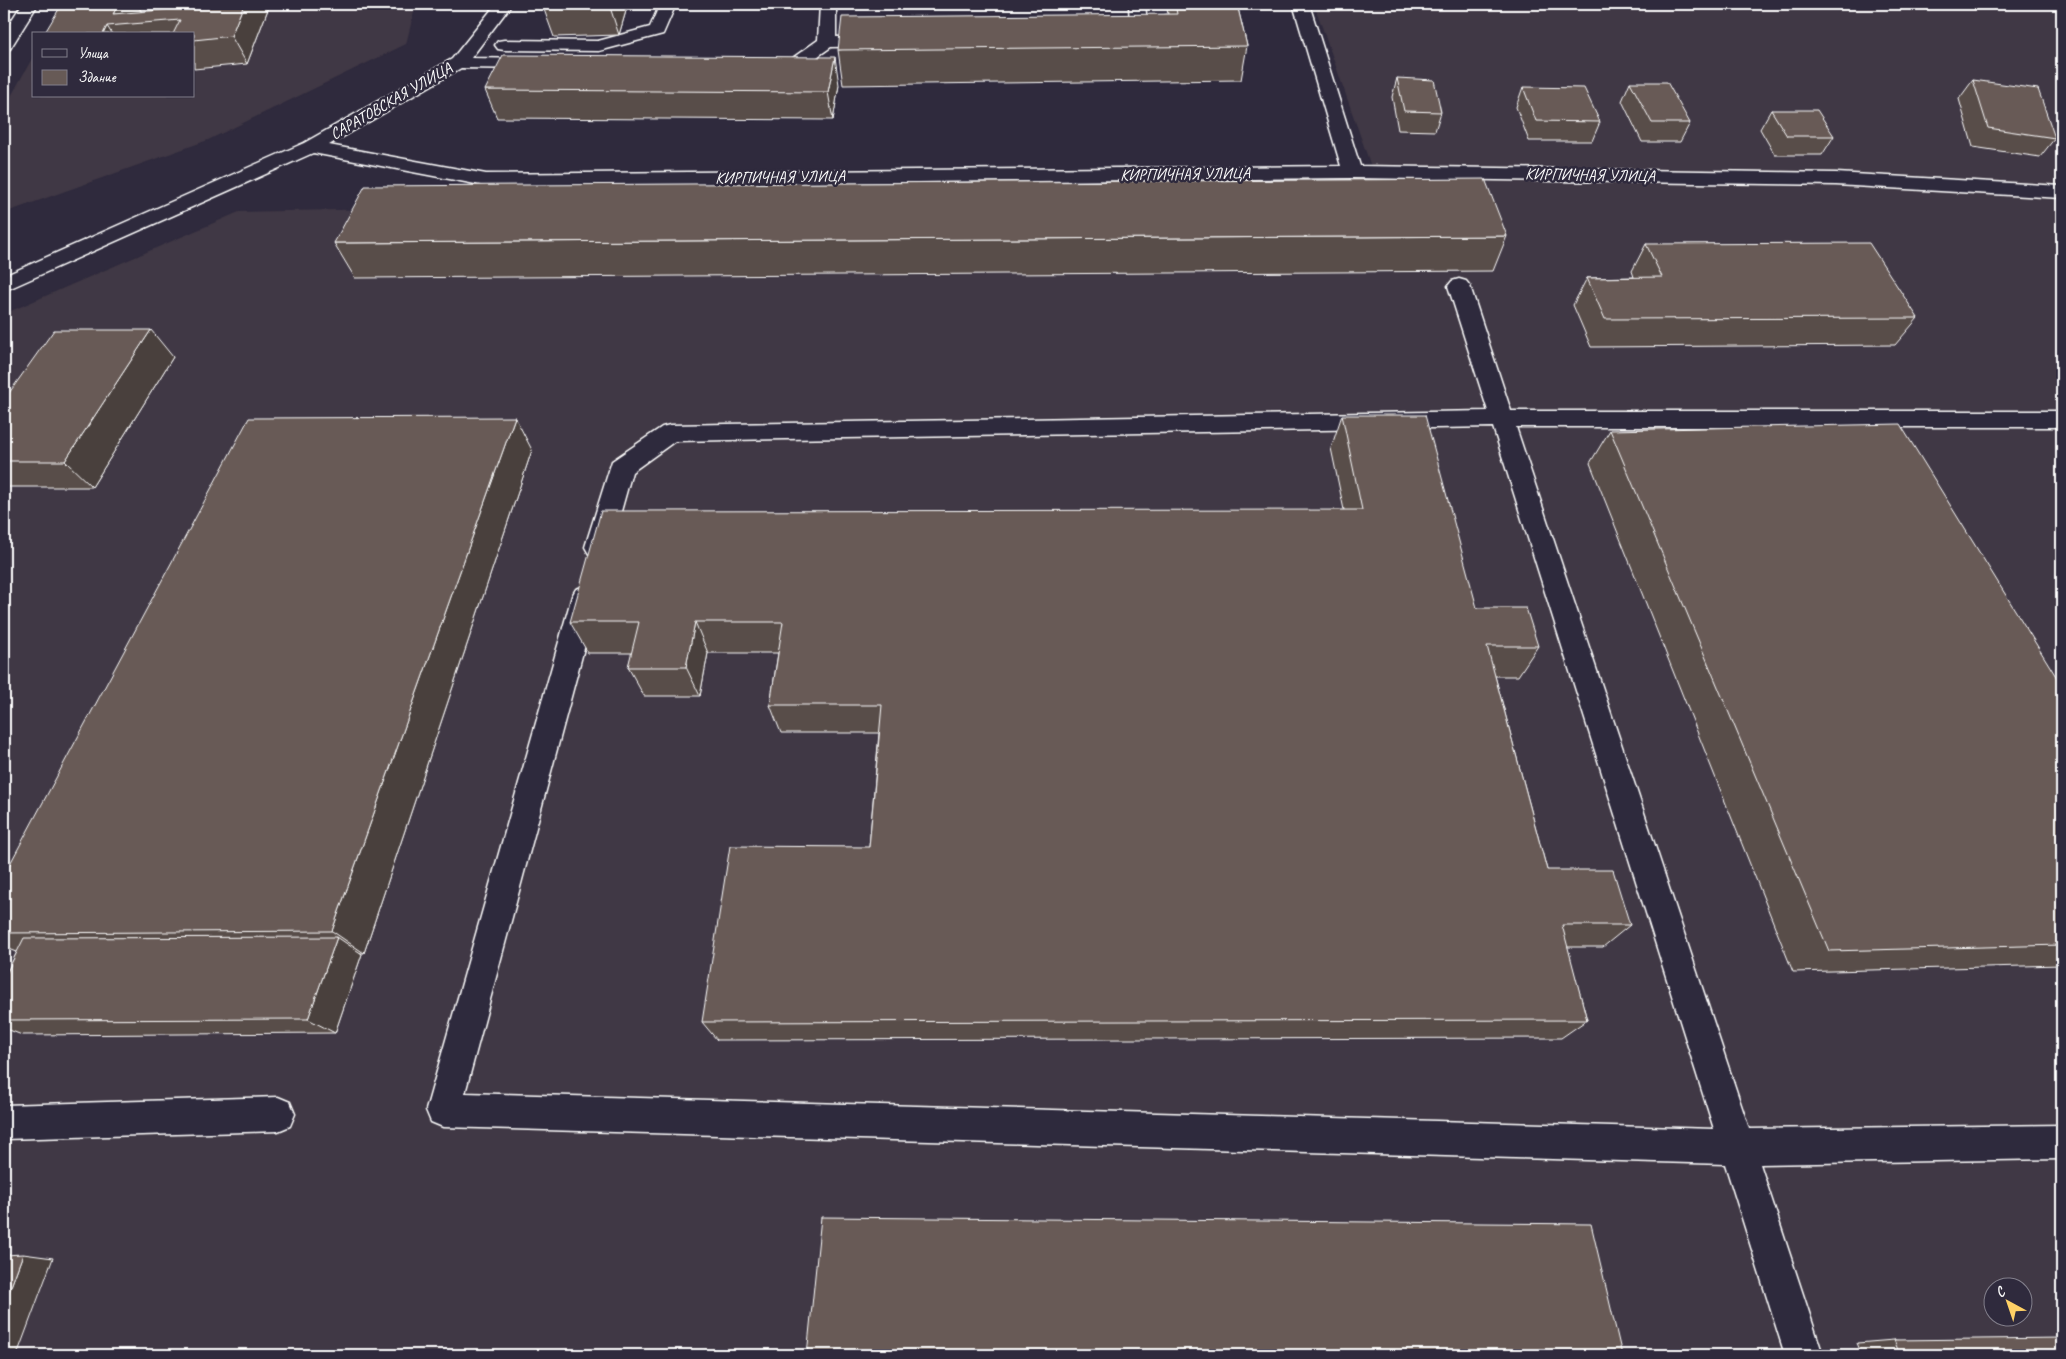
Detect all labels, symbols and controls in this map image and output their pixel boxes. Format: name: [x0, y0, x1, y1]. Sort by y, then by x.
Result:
legend: [32, 32, 195, 98]
text: Улица: [78, 44, 109, 63]
street label: САРАТОВСКАЯ УЛИЦА: [327, 58, 456, 144]
text: Здание: [78, 68, 117, 87]
street label: КИРПИЧНАЯ УЛИЦА: [1120, 163, 1251, 185]
street label: КИРПИЧНАЯ УЛИЦА: [1525, 164, 1656, 186]
street label: КИРПИЧНАЯ УЛИЦА: [715, 166, 846, 188]
north arrow: [1984, 1276, 2034, 1326]
text: С: [1992, 1282, 2010, 1301]

